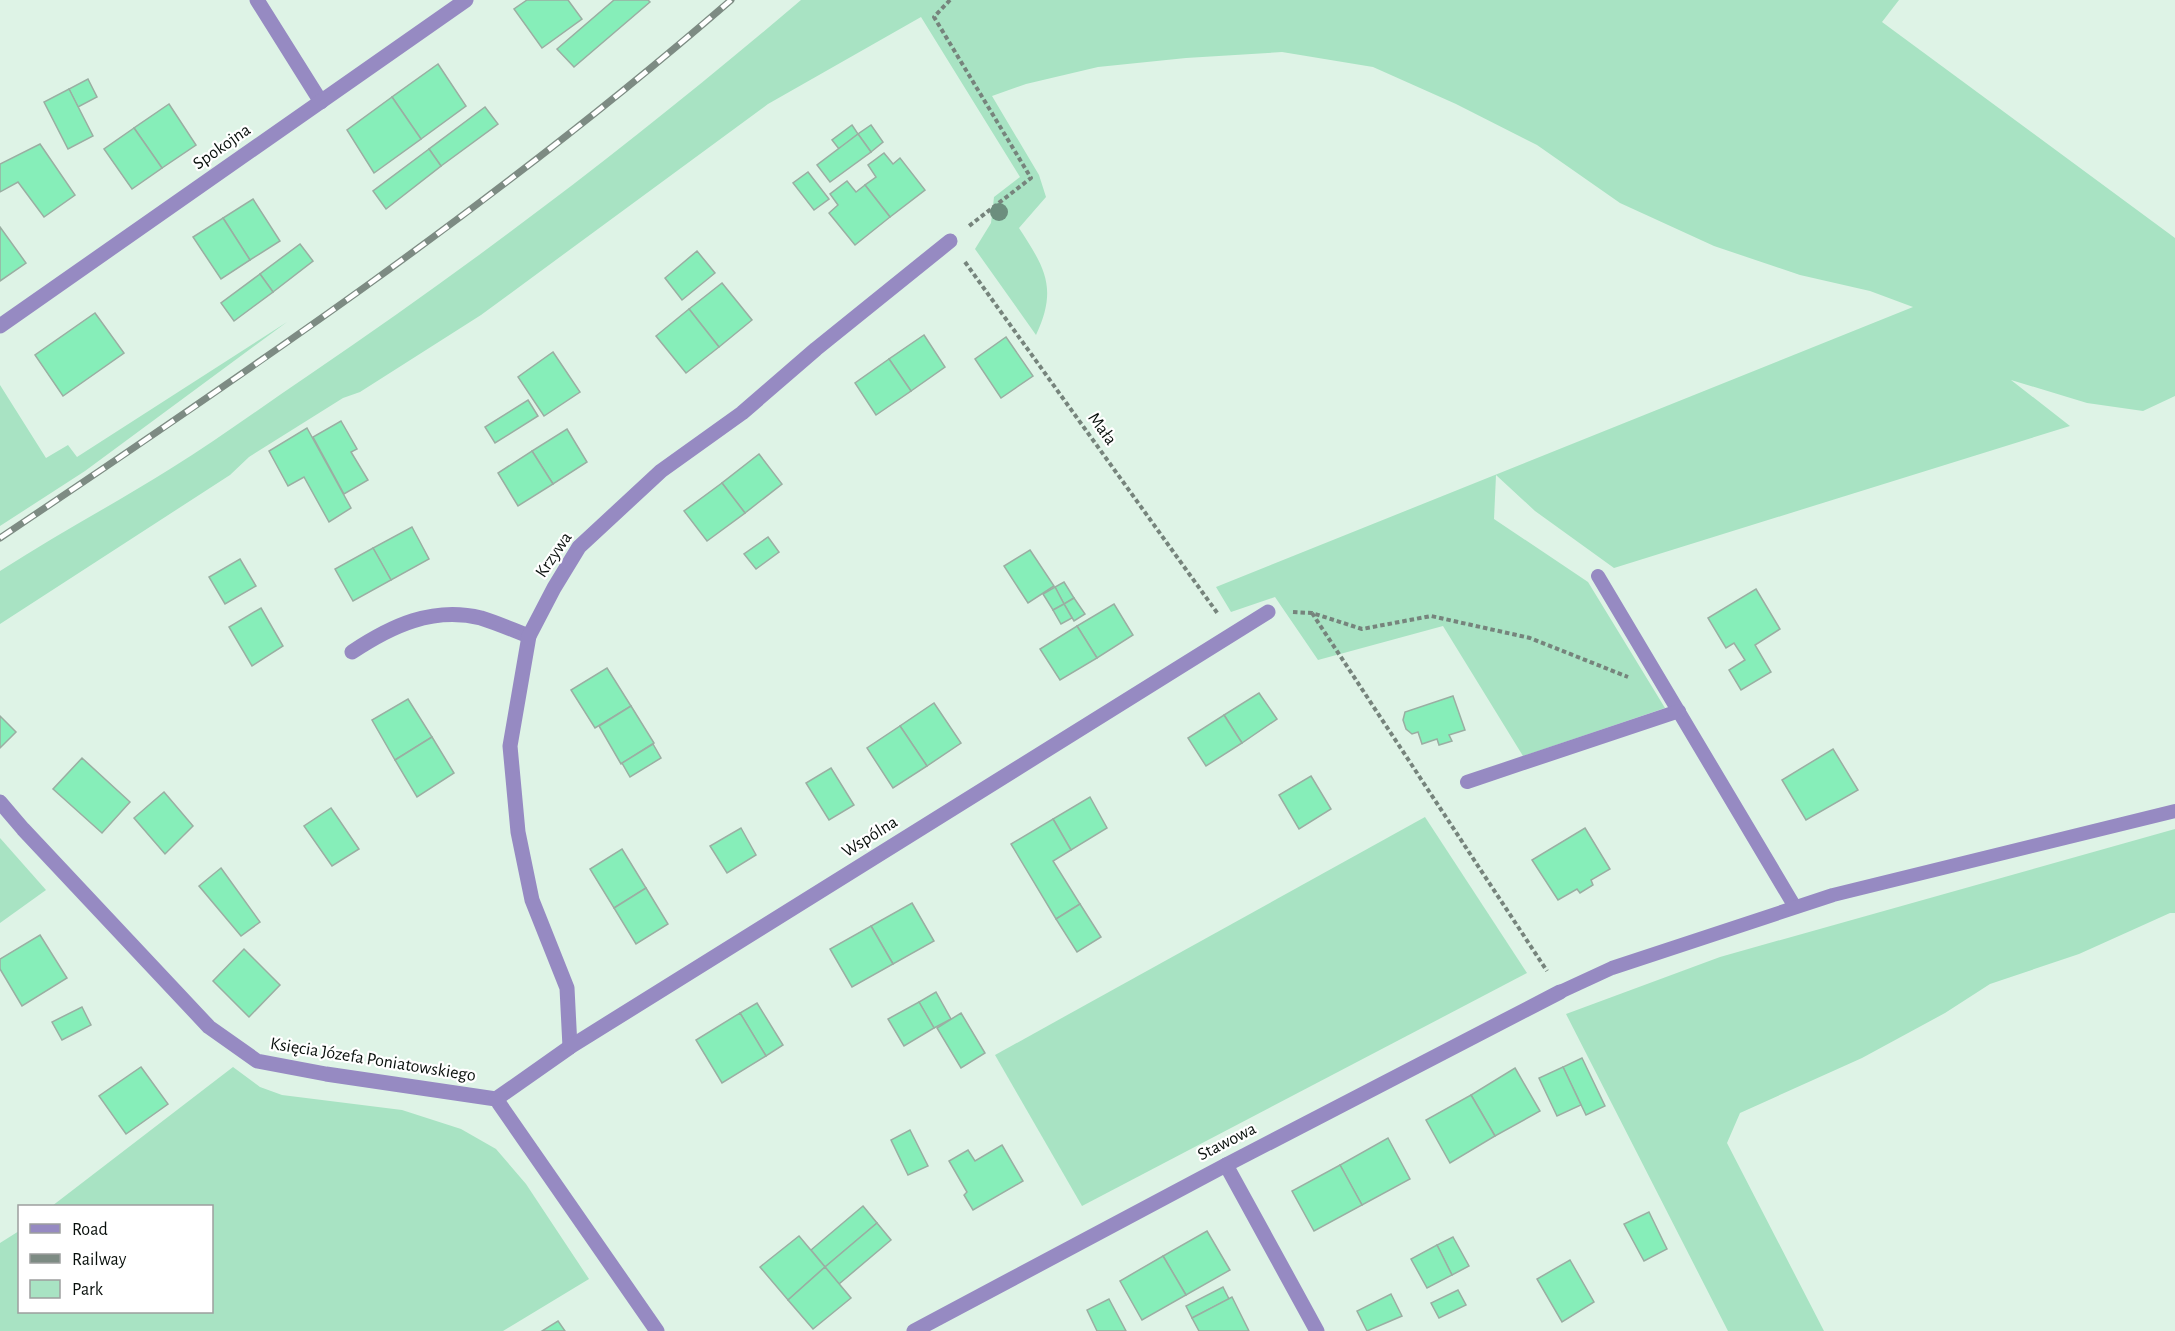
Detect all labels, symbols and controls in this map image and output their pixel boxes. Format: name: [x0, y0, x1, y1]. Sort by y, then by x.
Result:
street label: Spokojna: [190, 121, 254, 173]
street label: Mała: [1084, 409, 1120, 449]
street label: Krzywa: [532, 529, 576, 581]
street label: Wspólna: [839, 813, 901, 861]
street label: Księcia Józefa Poniatowskiego: [269, 1035, 477, 1085]
street label: Stawowa: [1195, 1120, 1259, 1164]
legend: [18, 1205, 213, 1313]
text: Road: [72, 1221, 108, 1239]
text: Railway: [72, 1251, 127, 1269]
text: Park: [72, 1281, 104, 1299]

